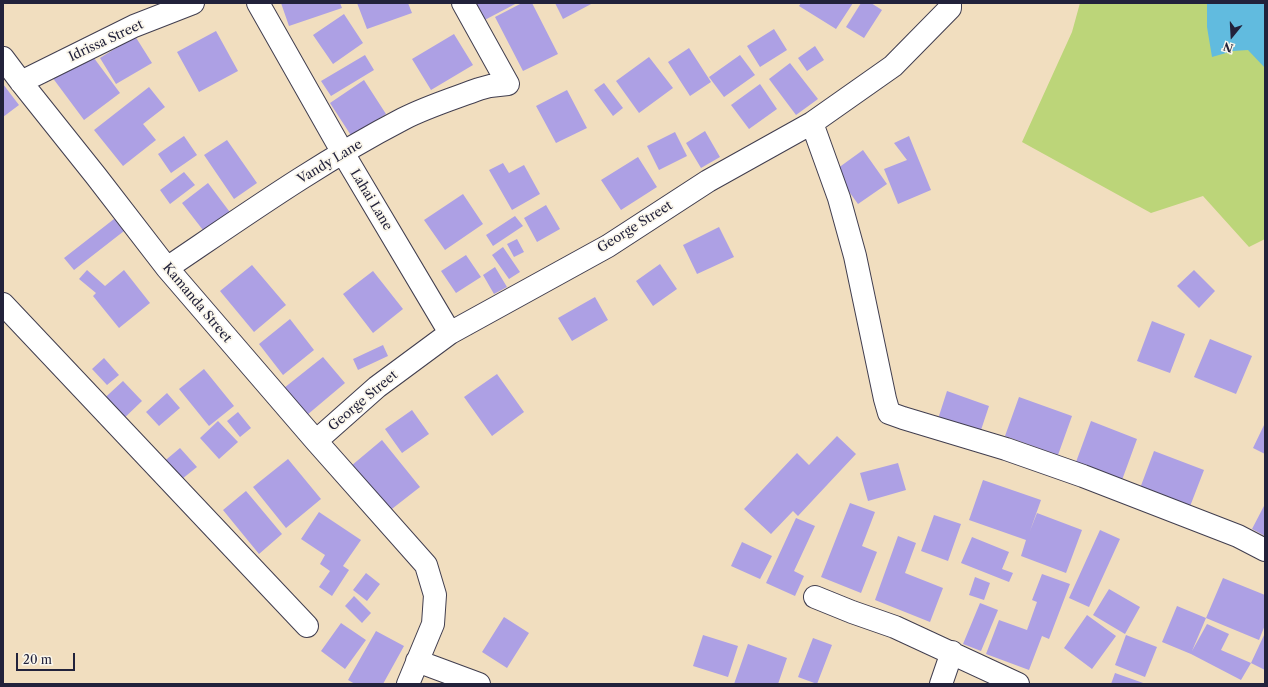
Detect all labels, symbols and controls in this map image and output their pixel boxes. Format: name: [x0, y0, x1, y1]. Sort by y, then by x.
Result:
north arrow: [1212, 16, 1252, 56]
street label: Idrissa Street: [66, 17, 146, 65]
text: N: [1222, 39, 1235, 56]
street label: Vandy Lane: [295, 137, 365, 187]
street label: Lahai Lane: [347, 167, 395, 233]
street label: George Street: [595, 198, 675, 256]
street label: Kamanda Street: [159, 260, 235, 346]
street label: George Street: [325, 368, 401, 434]
scale bar: [18, 645, 77, 671]
text: 20 m: [23, 652, 52, 667]

